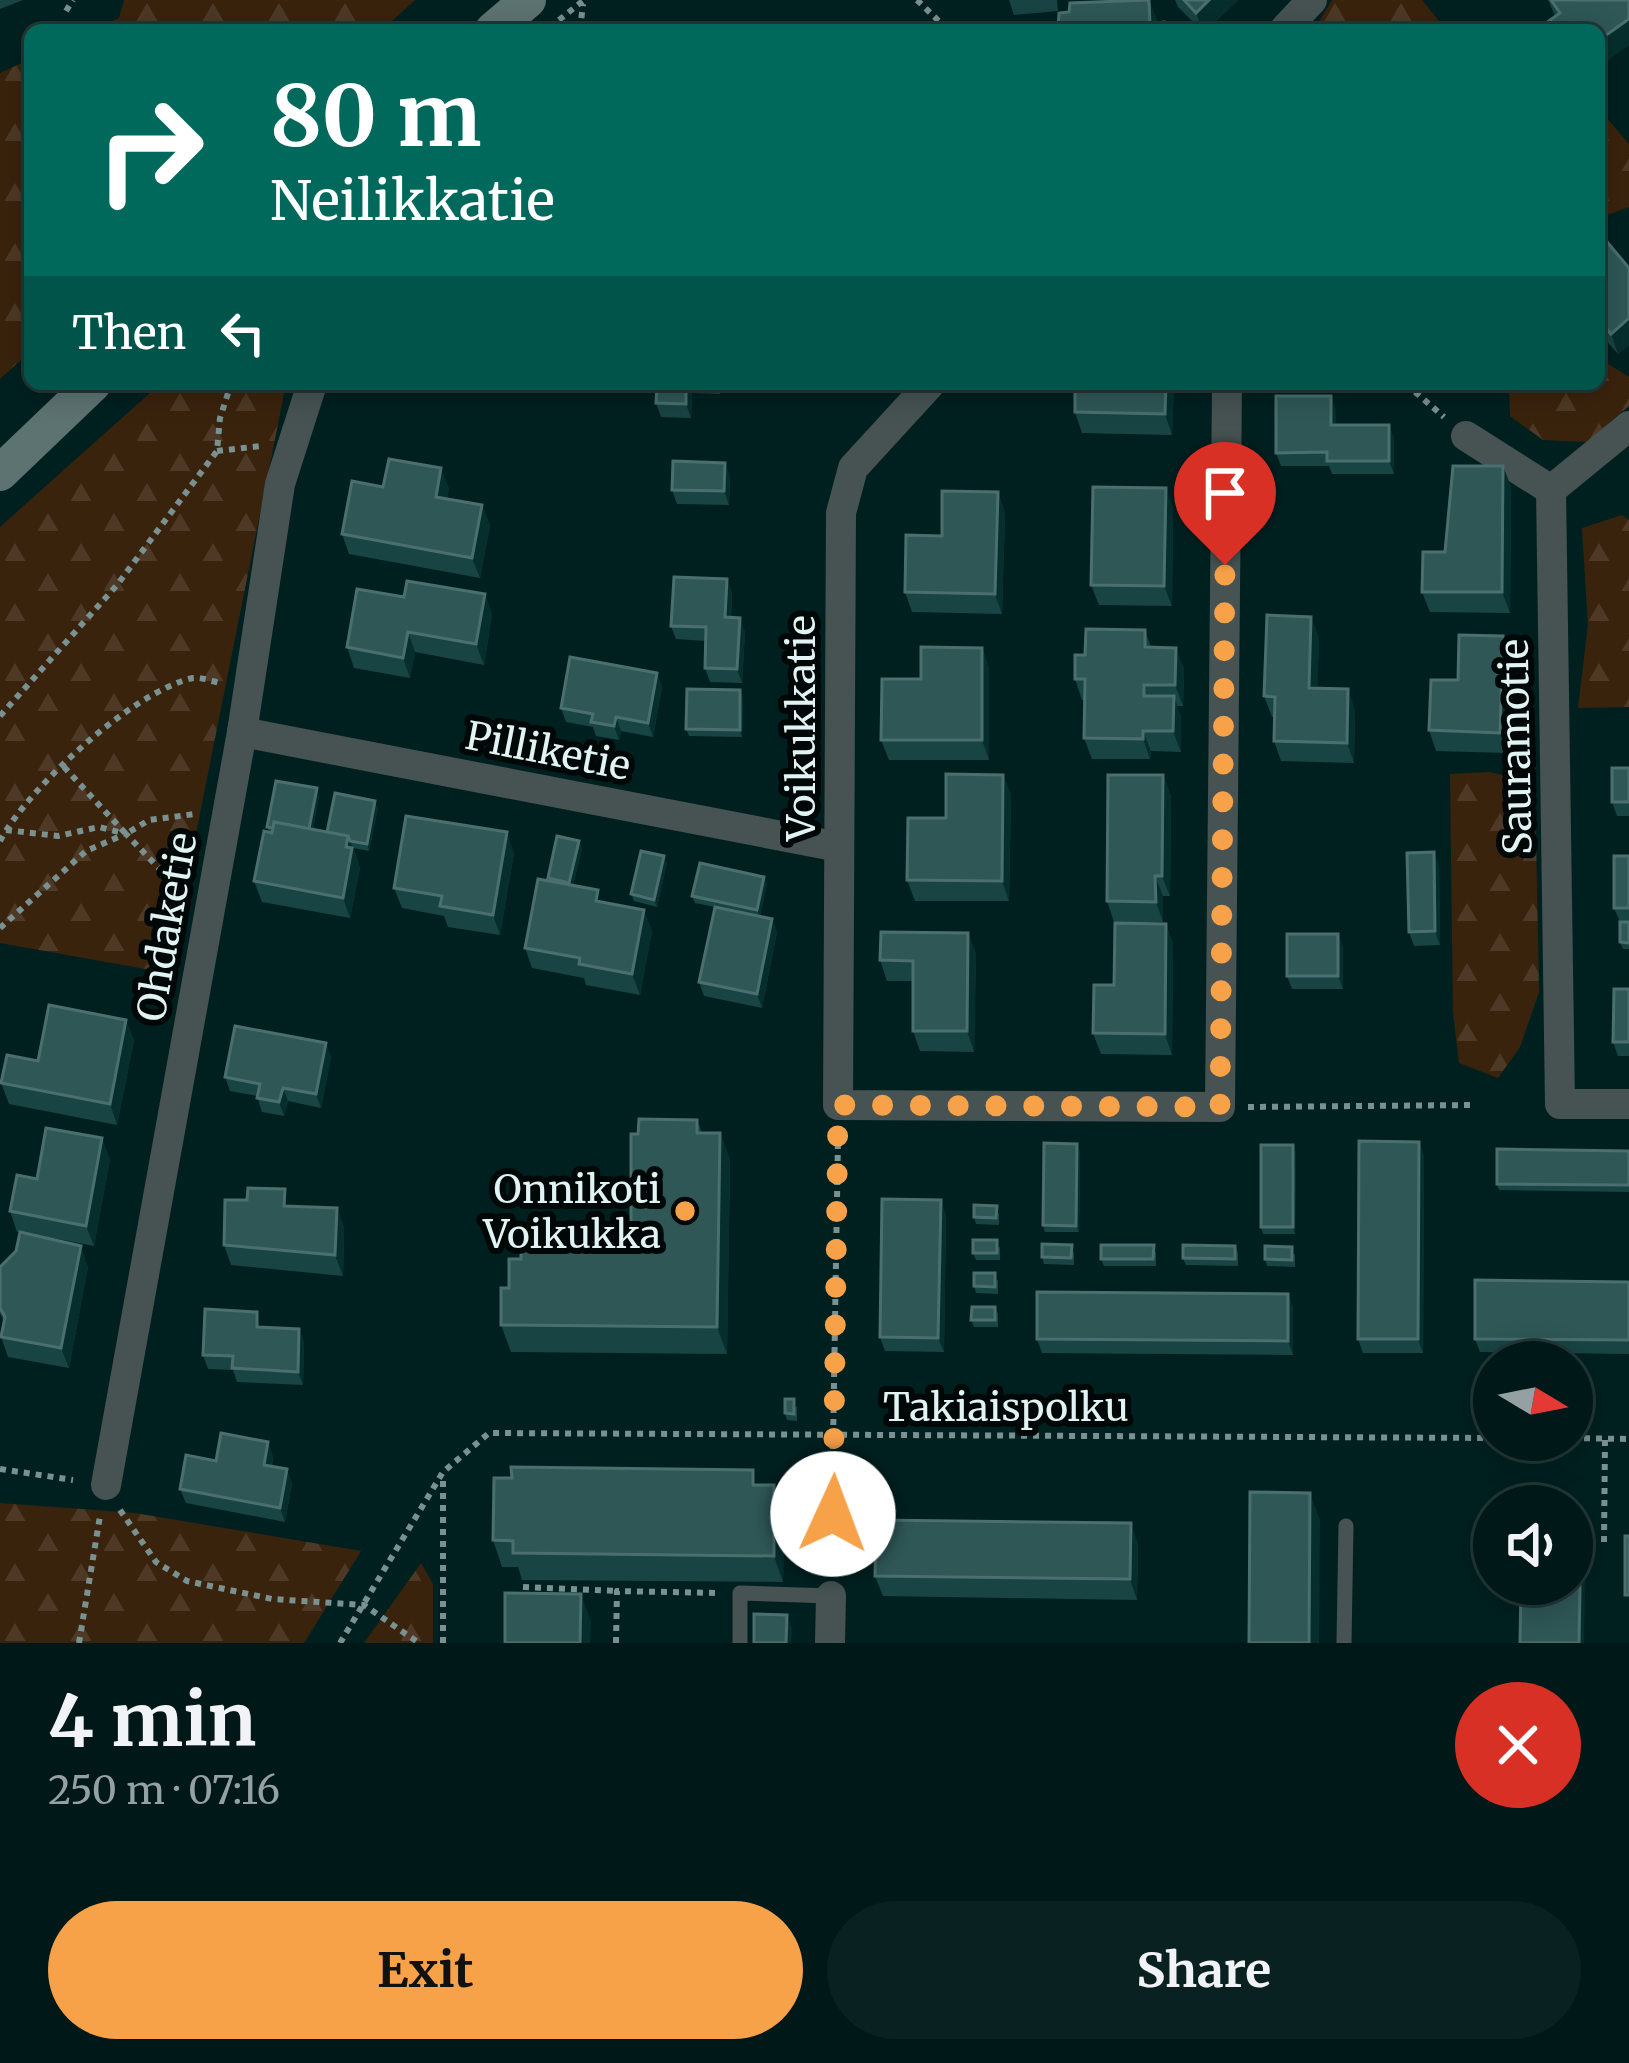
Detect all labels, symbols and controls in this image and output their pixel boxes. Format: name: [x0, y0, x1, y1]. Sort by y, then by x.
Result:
text: 80 m: [270, 63, 482, 169]
icon: right: [72, 72, 228, 228]
text: Neilikkatie: [270, 167, 555, 235]
icon: left: [210, 300, 276, 366]
text: Then: [72, 305, 186, 361]
pin: [1174, 442, 1276, 565]
icon: arrive: [1192, 460, 1258, 526]
street label: Voikukkatie: [777, 615, 826, 842]
street label: Sauramotie: [1490, 638, 1542, 856]
street label: Pilliketie: [461, 711, 635, 791]
street label: Ohdaketie: [126, 829, 208, 1025]
place label: Onnikoti Voikukka: [482, 1165, 661, 1259]
marker: Onnikoti Voikukka: [672, 1198, 698, 1224]
north arrow: [1473, 1341, 1593, 1461]
map controls: [1473, 1341, 1593, 1605]
street label: Takiaispolku: [883, 1383, 1129, 1432]
position arrow: [770, 1451, 896, 1577]
button: sound: [1473, 1485, 1593, 1605]
text: 4 min: [48, 1675, 256, 1766]
button: close: [1455, 1682, 1581, 1808]
text: 250 m · 07:16: [48, 1766, 280, 1815]
button: Exit: [48, 1901, 803, 2039]
button: Share: [827, 1901, 1581, 2039]

